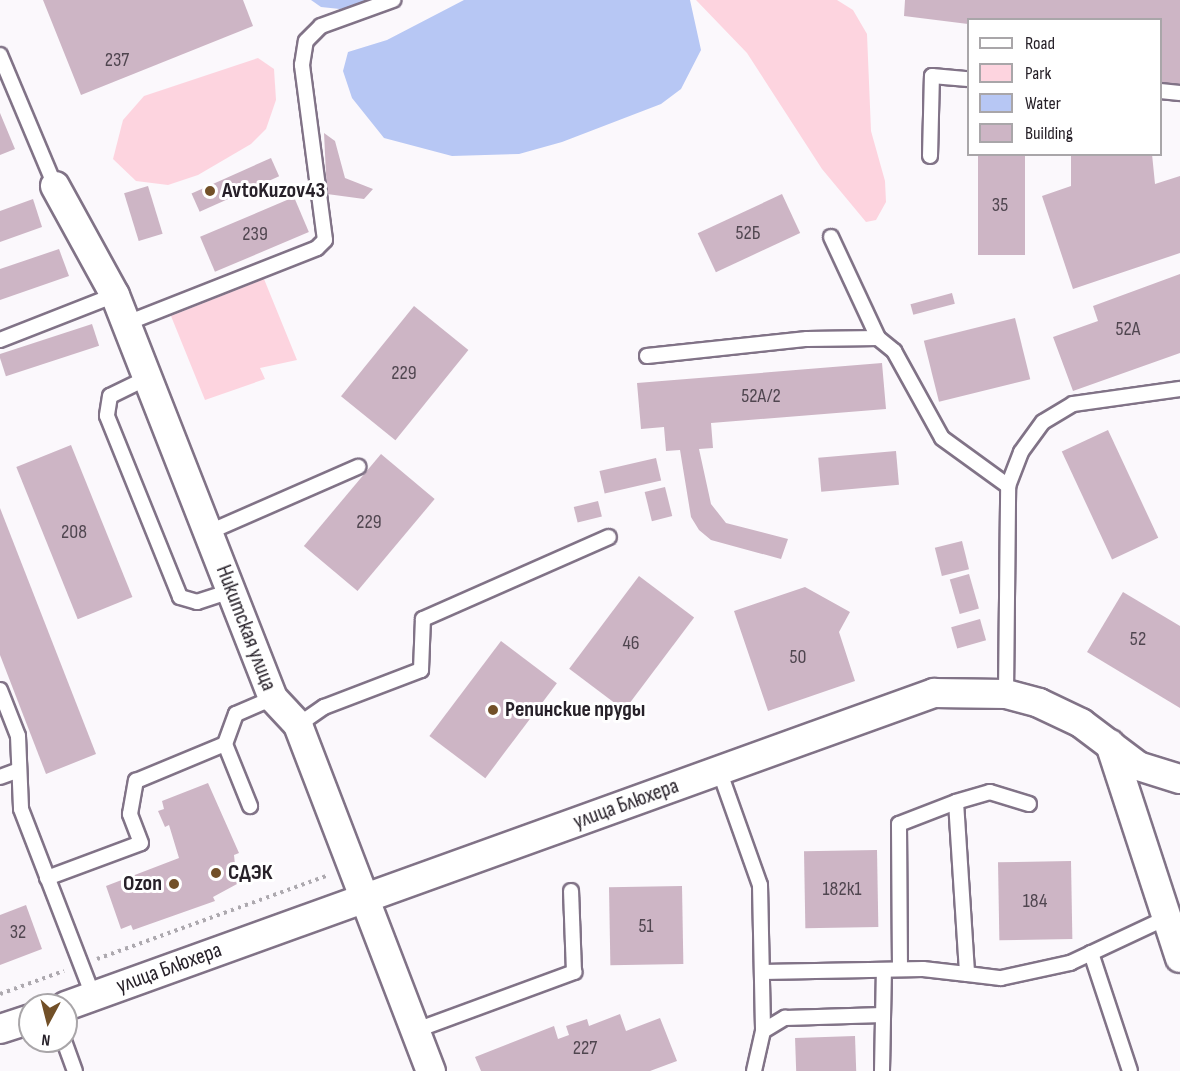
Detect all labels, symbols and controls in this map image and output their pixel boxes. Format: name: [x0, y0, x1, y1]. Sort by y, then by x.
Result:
legend: [967, 18, 1162, 156]
text: Road: [1025, 33, 1055, 54]
house number: 237: [105, 48, 129, 72]
text: Park: [1025, 63, 1051, 84]
text: Water: [1025, 93, 1061, 114]
text: Building: [1025, 123, 1073, 144]
place label: AvtoKuzov43: [222, 178, 325, 204]
marker: AvtoKuzov43: [203, 184, 217, 198]
house number: 35: [992, 193, 1008, 217]
house number: 52Б: [735, 221, 761, 245]
house number: 239: [242, 222, 268, 246]
house number: 52А: [1116, 317, 1140, 341]
house number: 229: [391, 361, 417, 385]
house number: 52А/2: [741, 384, 781, 408]
house number: 229: [356, 510, 382, 534]
house number: 208: [61, 520, 87, 544]
street label: Никитская улица: [210, 561, 282, 695]
house number: 52: [1130, 627, 1146, 651]
house number: 46: [622, 631, 640, 655]
house number: 50: [790, 645, 806, 669]
place label: Репинские пруды: [505, 697, 645, 723]
marker: Репинские пруды: [486, 703, 500, 717]
street label: улица Блюхера: [570, 773, 682, 835]
place label: СДЭК: [228, 860, 272, 886]
marker: СДЭК: [209, 866, 223, 880]
place label: Ozon: [123, 871, 162, 897]
marker: Ozon: [167, 877, 181, 891]
house number: 182к1: [823, 877, 861, 901]
house number: 184: [1023, 889, 1047, 913]
house number: 51: [638, 914, 654, 938]
house number: 32: [10, 920, 26, 944]
street label: улица Блюхера: [113, 937, 225, 999]
north arrow: [18, 993, 78, 1053]
text: N: [41, 1029, 51, 1049]
house number: 227: [573, 1036, 597, 1060]

